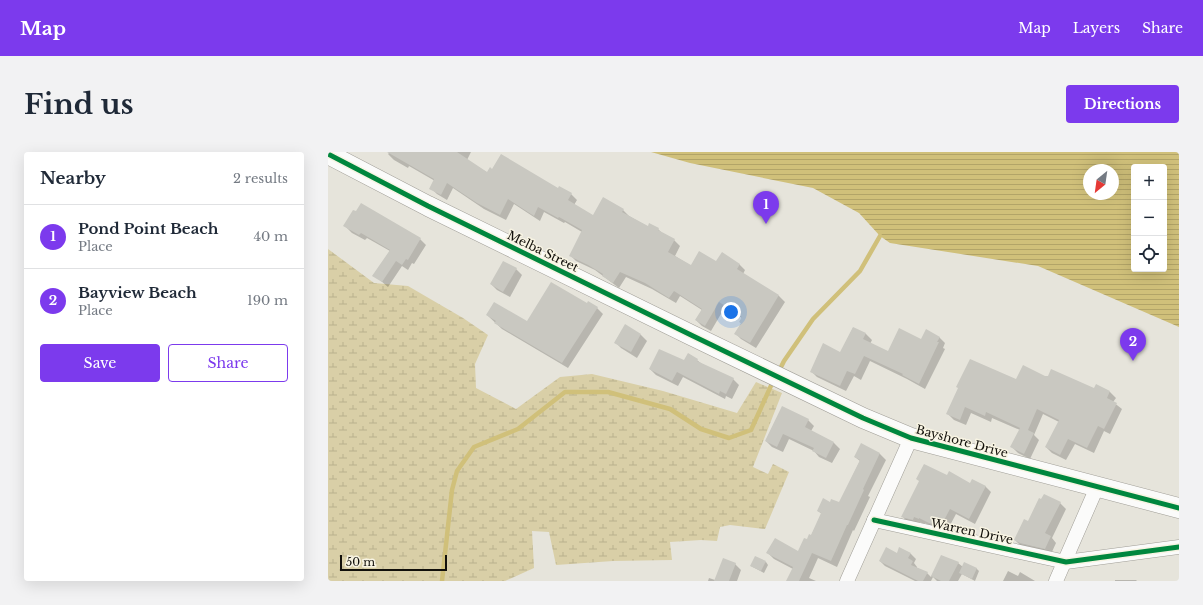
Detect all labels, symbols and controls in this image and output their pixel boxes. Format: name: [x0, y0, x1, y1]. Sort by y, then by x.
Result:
text: Map: [20, 17, 66, 40]
text: Map: [1018, 19, 1051, 37]
text: Layers: [1073, 19, 1120, 37]
text: Share: [1142, 19, 1183, 37]
button: Directions: [1066, 85, 1179, 123]
text: Find us: [24, 87, 134, 122]
north arrow: [1083, 164, 1119, 200]
map controls: [1131, 164, 1167, 272]
button: +: [1131, 164, 1167, 200]
text: Nearby: [40, 168, 106, 189]
text: 2 results: [233, 170, 288, 187]
pin: 1: [753, 191, 779, 224]
button: −: [1131, 200, 1167, 236]
text: Pond Point Beach: [78, 219, 218, 238]
street label: Melba Street: [505, 227, 582, 275]
text: 1: [50, 228, 56, 245]
text: 40 m: [253, 228, 288, 245]
button: locate: [1131, 236, 1167, 272]
text: Place: [78, 238, 113, 255]
text: Bayview Beach: [78, 283, 197, 302]
text: 2: [49, 292, 57, 309]
text: 190 m: [247, 292, 288, 309]
text: Place: [78, 302, 113, 319]
your location: [721, 302, 741, 322]
pin: 2: [1120, 328, 1146, 361]
button: Save: [40, 344, 160, 382]
button: Share: [168, 344, 288, 382]
street label: Bayshore Drive: [914, 421, 1010, 461]
street label: Warren Drive: [928, 515, 1015, 547]
scale bar: [340, 553, 447, 572]
text: 50 m: [346, 555, 375, 569]

